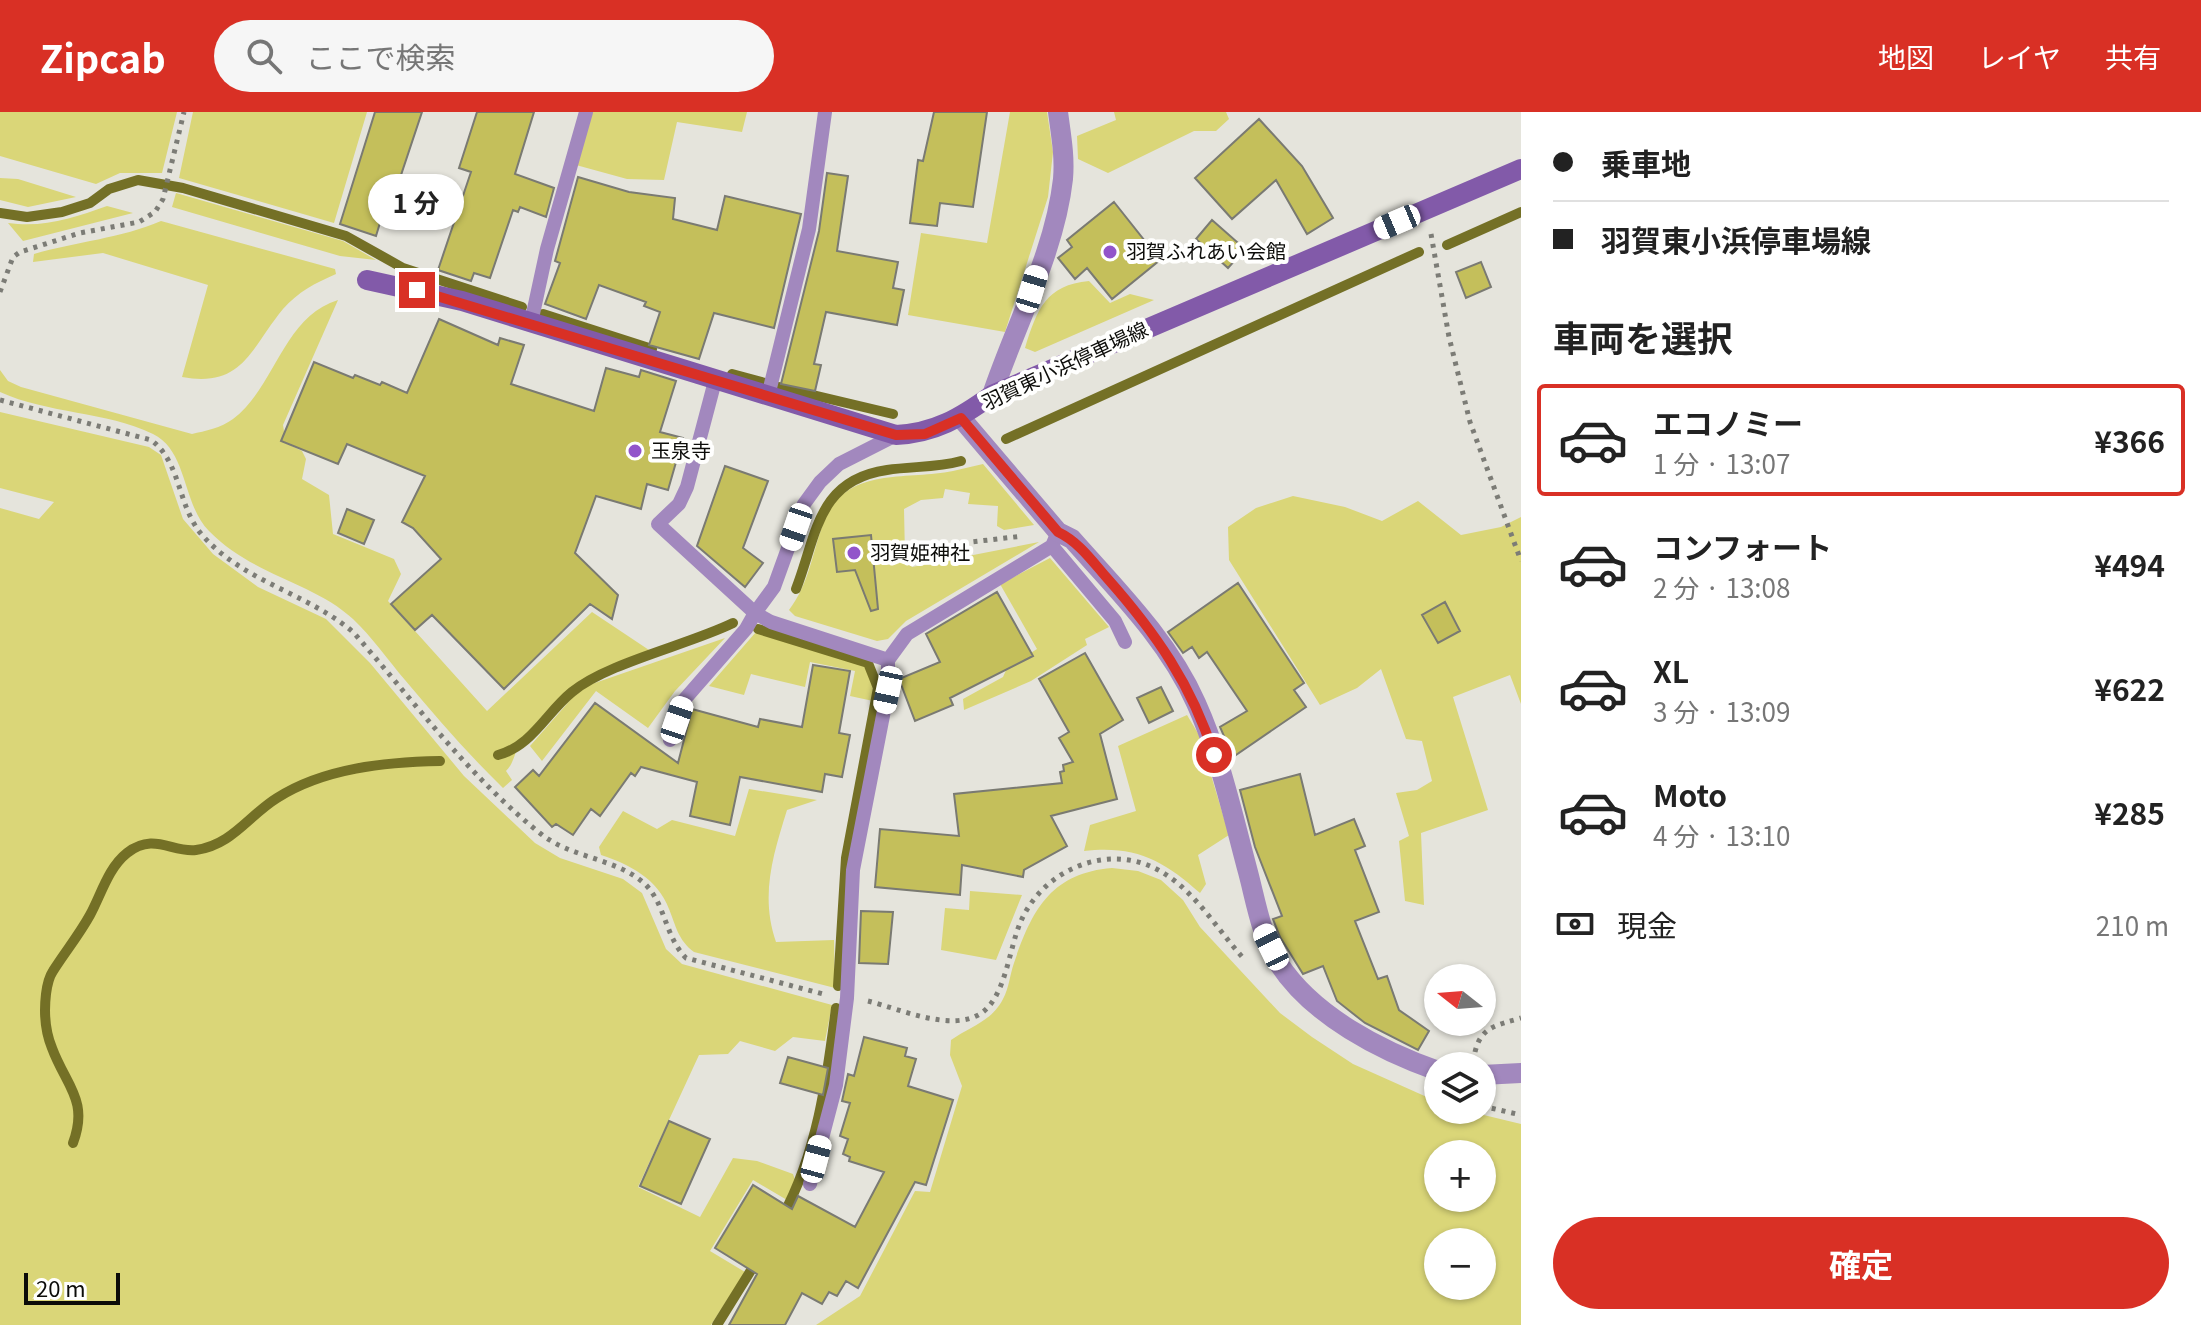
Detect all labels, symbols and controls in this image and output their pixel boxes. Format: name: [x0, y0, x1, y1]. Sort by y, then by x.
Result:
search box: [214, 20, 774, 92]
text: Zipcab: [40, 29, 166, 84]
icon: search: [242, 34, 286, 78]
text: ここで検索: [306, 34, 456, 78]
text: 地図: [1878, 36, 1934, 76]
text: レイヤ: [1978, 36, 2061, 76]
text: 共有: [2105, 36, 2161, 76]
text: 乗車地: [1601, 140, 1691, 184]
callout: 1 分: [369, 174, 465, 230]
text: 1 分: [392, 183, 440, 220]
car: [1370, 202, 1424, 242]
text: 羽賀東小浜停車場線: [1601, 217, 1871, 261]
place label: 羽賀ふれあい会館: [1126, 236, 1286, 265]
marker: 羽賀ふれあい会館: [1101, 243, 1119, 261]
car: [1014, 263, 1050, 315]
route end: [399, 272, 435, 308]
text: 車両を選択: [1553, 310, 1733, 362]
street label: 羽賀東小浜停車場線: [977, 313, 1152, 416]
text: エコノミー: [1653, 400, 1803, 444]
icon: car: [1557, 404, 1629, 476]
text: ¥366: [2094, 418, 2165, 462]
place label: 玉泉寺: [651, 435, 711, 464]
marker: 玉泉寺: [626, 442, 644, 460]
text: 1 分 · 13:07: [1653, 444, 1790, 481]
car: [777, 500, 815, 554]
text: コンフォート: [1653, 524, 1832, 568]
icon: car: [1557, 528, 1629, 600]
place label: 羽賀姫神社: [870, 537, 970, 566]
text: ¥494: [2094, 542, 2165, 586]
marker: 羽賀姫神社: [845, 544, 863, 562]
text: 2 分 · 13:08: [1653, 568, 1790, 605]
text: XL: [1653, 648, 1689, 692]
icon: car: [1557, 652, 1629, 724]
car: [871, 664, 905, 716]
text: ¥622: [2094, 666, 2165, 710]
text: 3 分 · 13:09: [1653, 692, 1790, 729]
car: [658, 693, 696, 747]
route start: [1196, 737, 1232, 773]
text: Moto: [1653, 772, 1727, 816]
icon: car: [1557, 776, 1629, 848]
text: ¥285: [2094, 790, 2165, 834]
text: 4 分 · 13:10: [1653, 816, 1790, 853]
icon: cash: [1553, 902, 1597, 946]
text: 現金: [1617, 902, 1677, 946]
text: 210 m: [2096, 906, 2169, 943]
car: [1250, 920, 1292, 974]
north arrow: [1424, 964, 1496, 1036]
map controls: [1424, 964, 1496, 1300]
button: layers: [1424, 1052, 1496, 1124]
car: [798, 1133, 834, 1185]
button: +: [1424, 1140, 1496, 1212]
button: 確定: [1553, 1217, 2169, 1309]
button: −: [1424, 1228, 1496, 1300]
scale bar: [24, 1269, 120, 1305]
text: 20 m: [36, 1271, 86, 1303]

